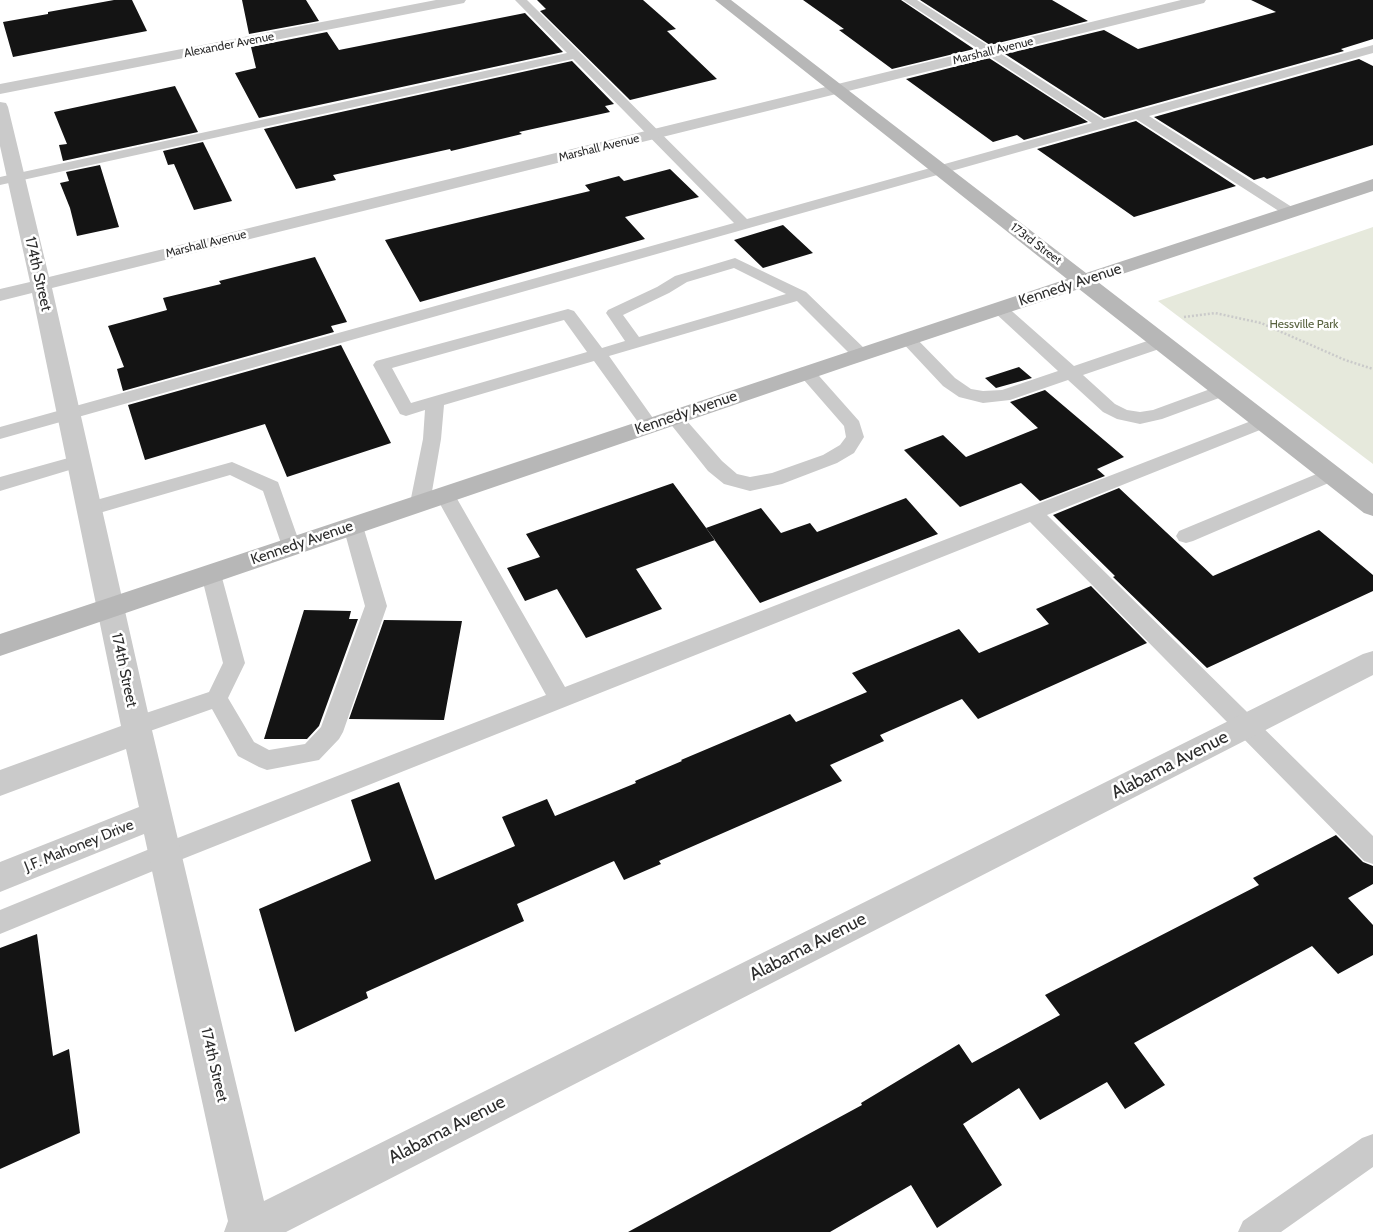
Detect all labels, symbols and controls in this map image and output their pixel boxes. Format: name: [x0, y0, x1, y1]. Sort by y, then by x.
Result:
street label: Alexander Avenue: [183, 29, 275, 61]
street label: Marshall Avenue: [951, 34, 1035, 68]
street label: Marshall Avenue: [557, 131, 641, 165]
street label: 173rd Street: [1008, 220, 1064, 268]
street label: Marshall Avenue: [164, 227, 248, 261]
street label: 174th Street: [21, 235, 55, 313]
street label: Kennedy Avenue: [1016, 260, 1124, 310]
park label: Hessville Park: [1270, 317, 1338, 331]
street label: Kennedy Avenue: [633, 387, 739, 439]
street label: Kennedy Avenue: [249, 517, 355, 569]
street label: 174th Street: [107, 631, 141, 709]
street label: Alabama Avenue: [1108, 726, 1232, 804]
street label: J.F. Mahoney Drive: [22, 816, 136, 876]
street label: Alabama Avenue: [746, 908, 870, 986]
street label: 174th Street: [197, 1026, 231, 1104]
street label: Alabama Avenue: [385, 1091, 509, 1169]

